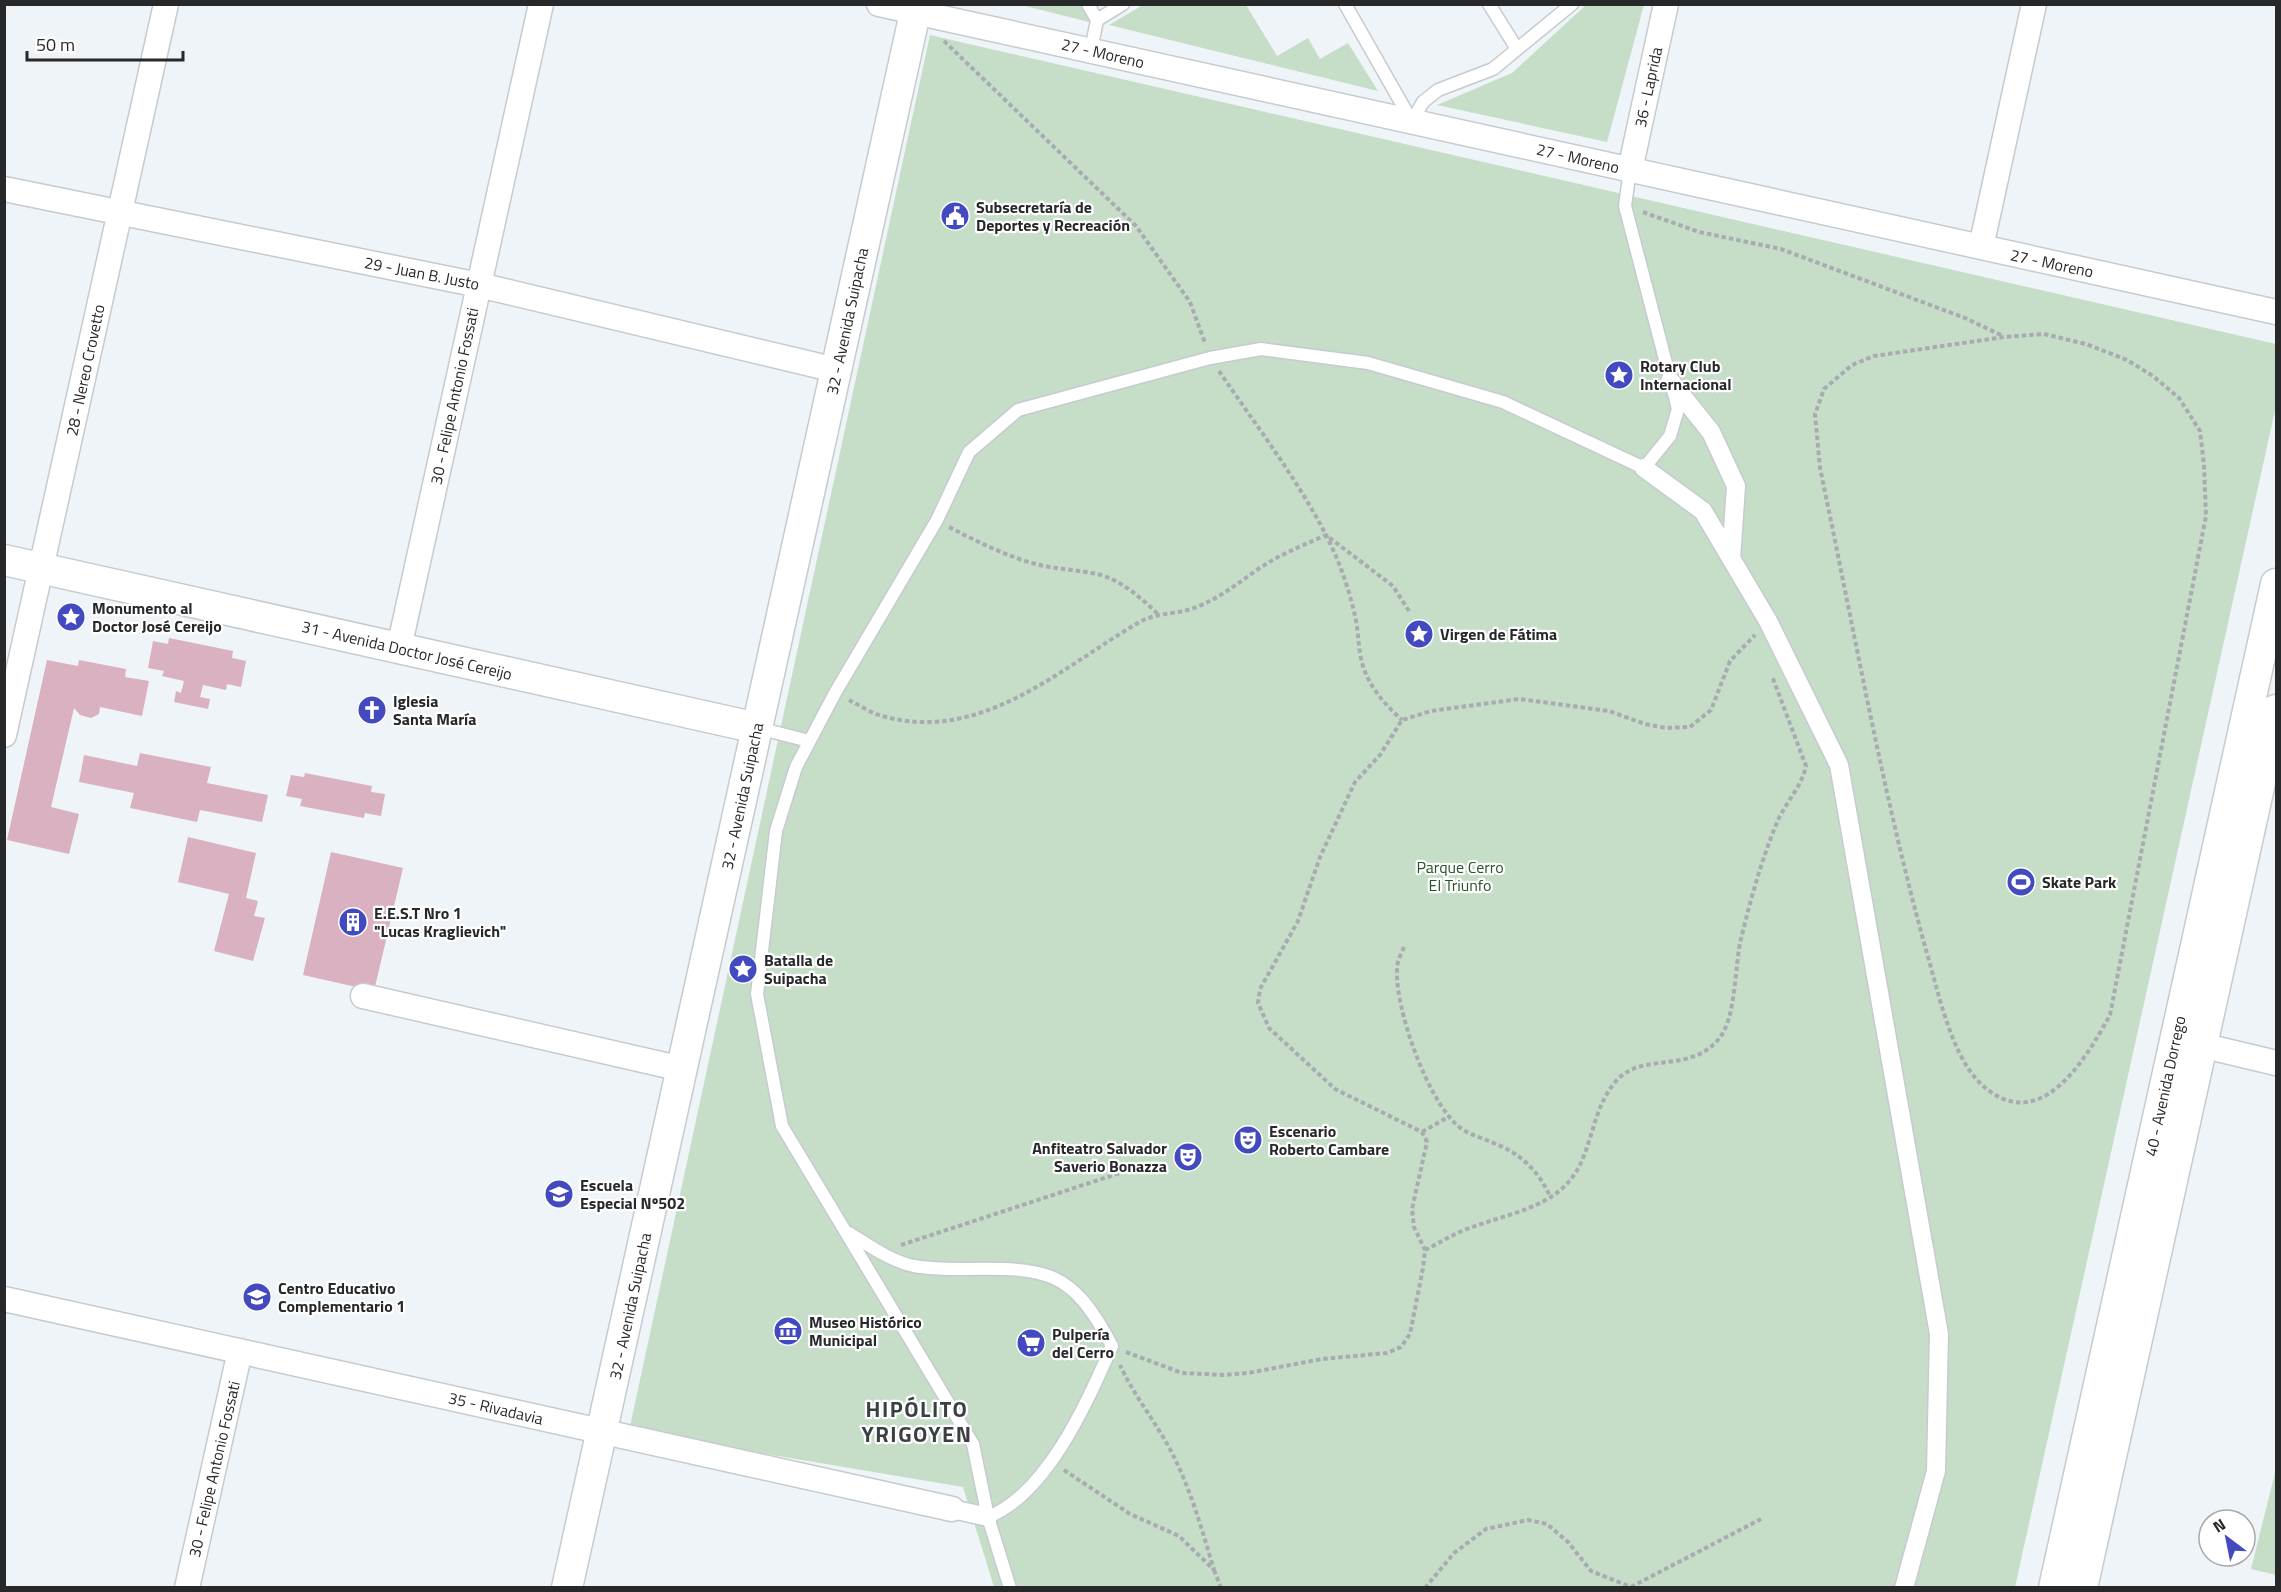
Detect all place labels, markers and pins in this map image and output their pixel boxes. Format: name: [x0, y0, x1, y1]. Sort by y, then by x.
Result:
place label: Subsecretaría de Deportes y Recreación: [976, 195, 1130, 237]
public building icon: Subsecretaría de Deportes y Recreación: [939, 200, 971, 232]
place label: Rotary Club Internacional: [1640, 354, 1732, 396]
place icon: Rotary Club Internacional: [1603, 359, 1635, 391]
place label: Monumento al Doctor José Cereijo: [92, 596, 222, 638]
place icon: Monumento al Doctor José Cereijo: [55, 601, 87, 633]
place icon: Virgen de Fátima: [1403, 618, 1435, 650]
place label: Virgen de Fátima: [1440, 622, 1557, 646]
place label: Iglesia Santa María: [393, 689, 476, 731]
church icon: Iglesia Santa María: [356, 694, 388, 726]
sports icon: Skate Park: [2005, 866, 2037, 898]
place label: Skate Park: [2042, 870, 2117, 894]
place label: E.E.S.T Nro 1 "Lucas Kraglievich": [374, 901, 506, 943]
building icon: E.E.S.T Nro 1 "Lucas Kraglievich": [337, 906, 369, 938]
place label: Batalla de Suipacha: [764, 948, 833, 990]
place icon: Batalla de Suipacha: [727, 953, 759, 985]
place label: Escenario Roberto Cambare: [1269, 1119, 1389, 1161]
theatre icon: Escenario Roberto Cambare: [1232, 1124, 1264, 1156]
place label: Anfiteatro Salvador Saverio Bonazza: [1032, 1136, 1167, 1178]
theatre icon: Anfiteatro Salvador Saverio Bonazza: [1172, 1141, 1204, 1173]
place label: Escuela Especial Nº502: [580, 1173, 685, 1215]
school or university icon: Escuela Especial Nº502: [543, 1178, 575, 1210]
place label: Centro Educativo Complementario 1: [278, 1276, 405, 1318]
school or university icon: Centro Educativo Complementario 1: [241, 1281, 273, 1313]
place label: Museo Histórico Municipal: [809, 1310, 922, 1352]
museum icon: Museo Histórico Municipal: [772, 1315, 804, 1347]
place label: Pulpería del Cerro: [1052, 1322, 1114, 1364]
supermarket icon: Pulpería del Cerro: [1015, 1327, 1047, 1359]

